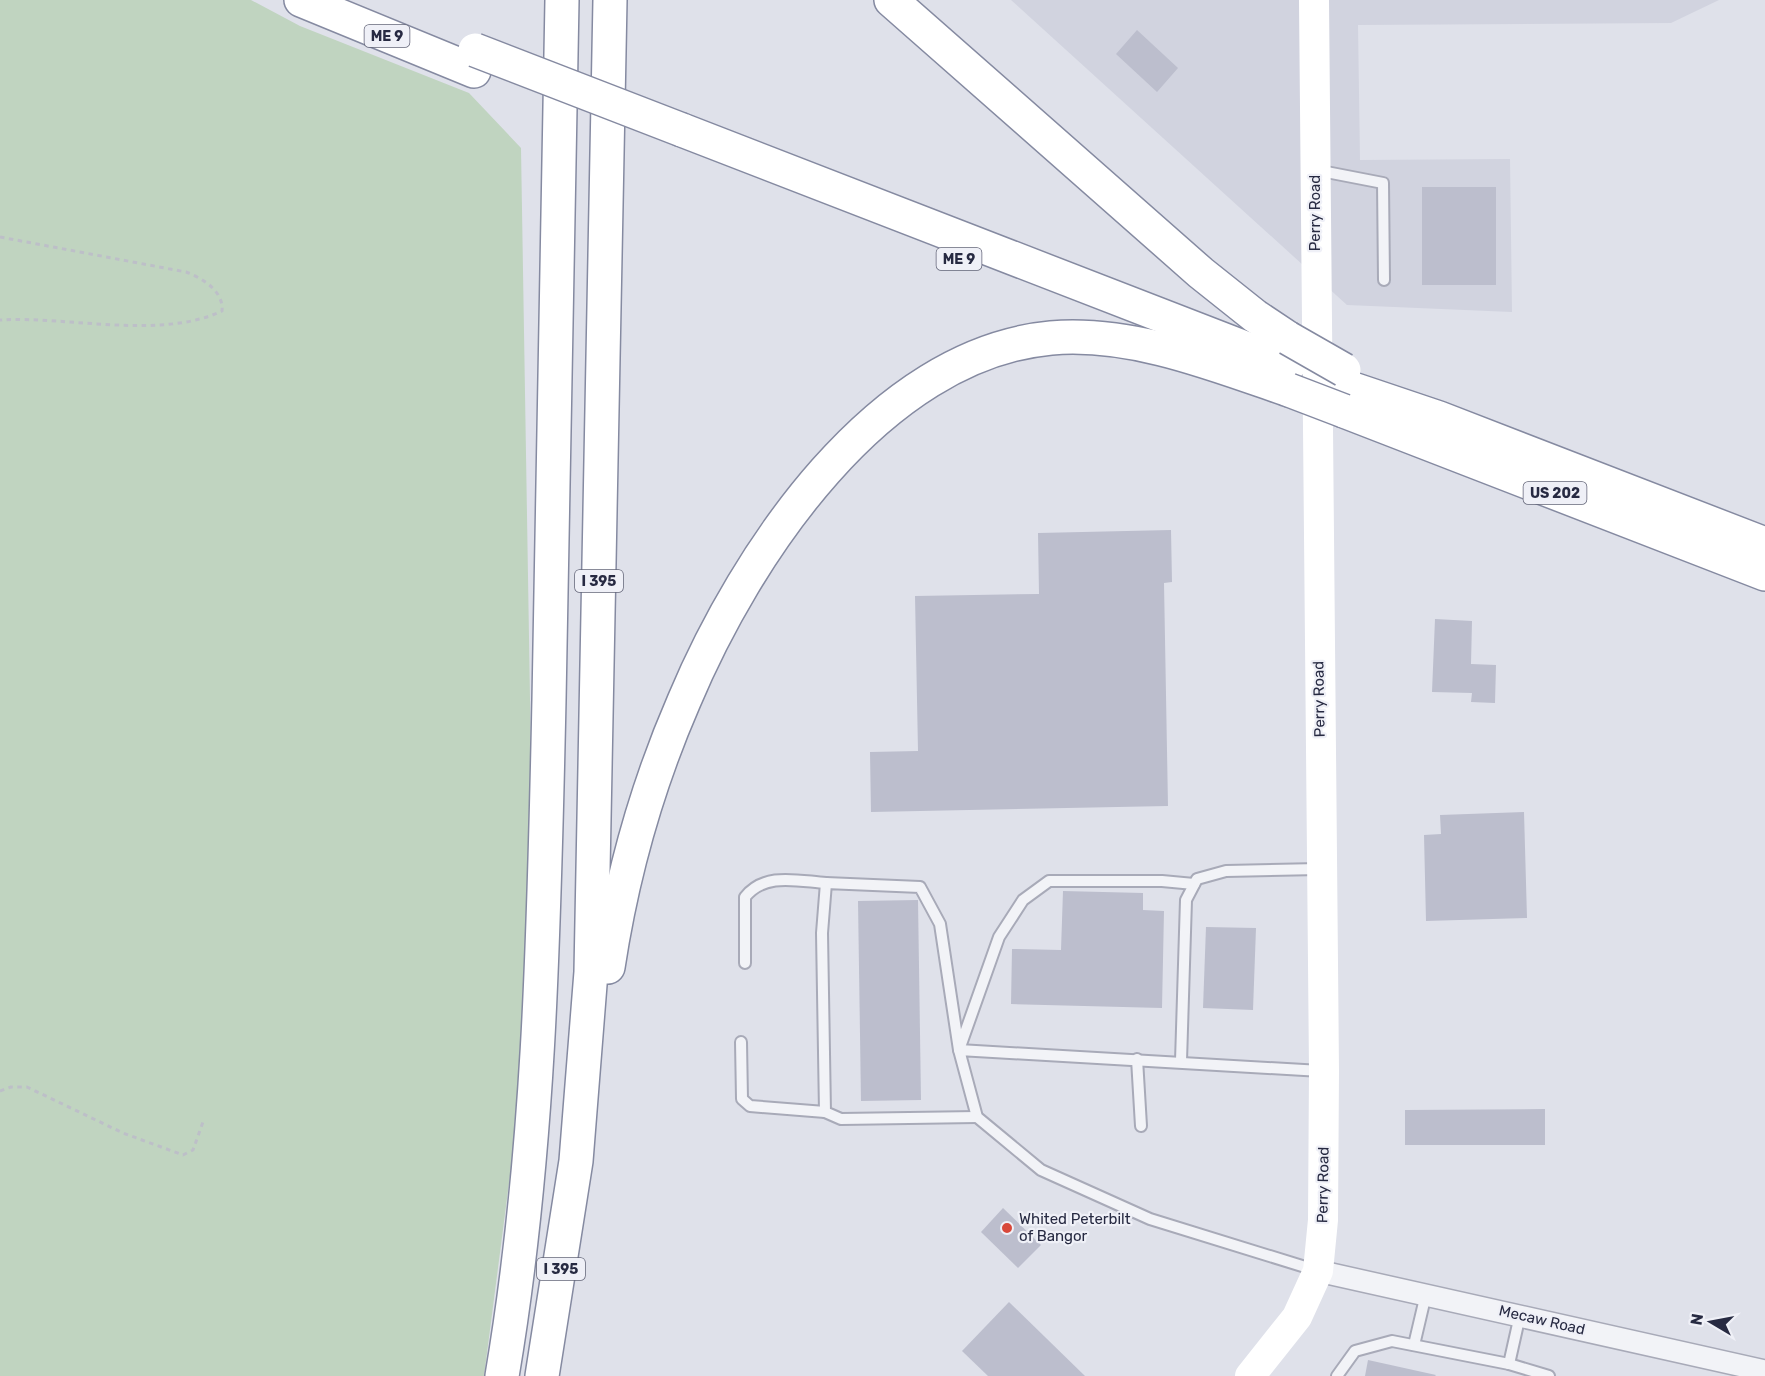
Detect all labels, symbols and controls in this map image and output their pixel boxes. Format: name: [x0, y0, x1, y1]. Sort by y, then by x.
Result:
road number: ME 9: [364, 25, 410, 47]
street label: Perry Road: [1306, 175, 1324, 251]
road number: ME 9: [936, 248, 982, 270]
road number: US 202: [1524, 482, 1586, 504]
road number: I 395: [575, 570, 623, 592]
street label: Perry Road: [1309, 661, 1329, 737]
street label: Perry Road: [1313, 1147, 1333, 1223]
place label: Whited Peterbilt of Bangor: [1019, 1210, 1131, 1245]
marker: Whited Peterbilt of Bangor: [1000, 1221, 1014, 1235]
road number: I 395: [537, 1258, 585, 1280]
north arrow: [1681, 1292, 1741, 1352]
street label: Mecaw Road: [1497, 1301, 1587, 1339]
text: N: [1686, 1312, 1707, 1327]

